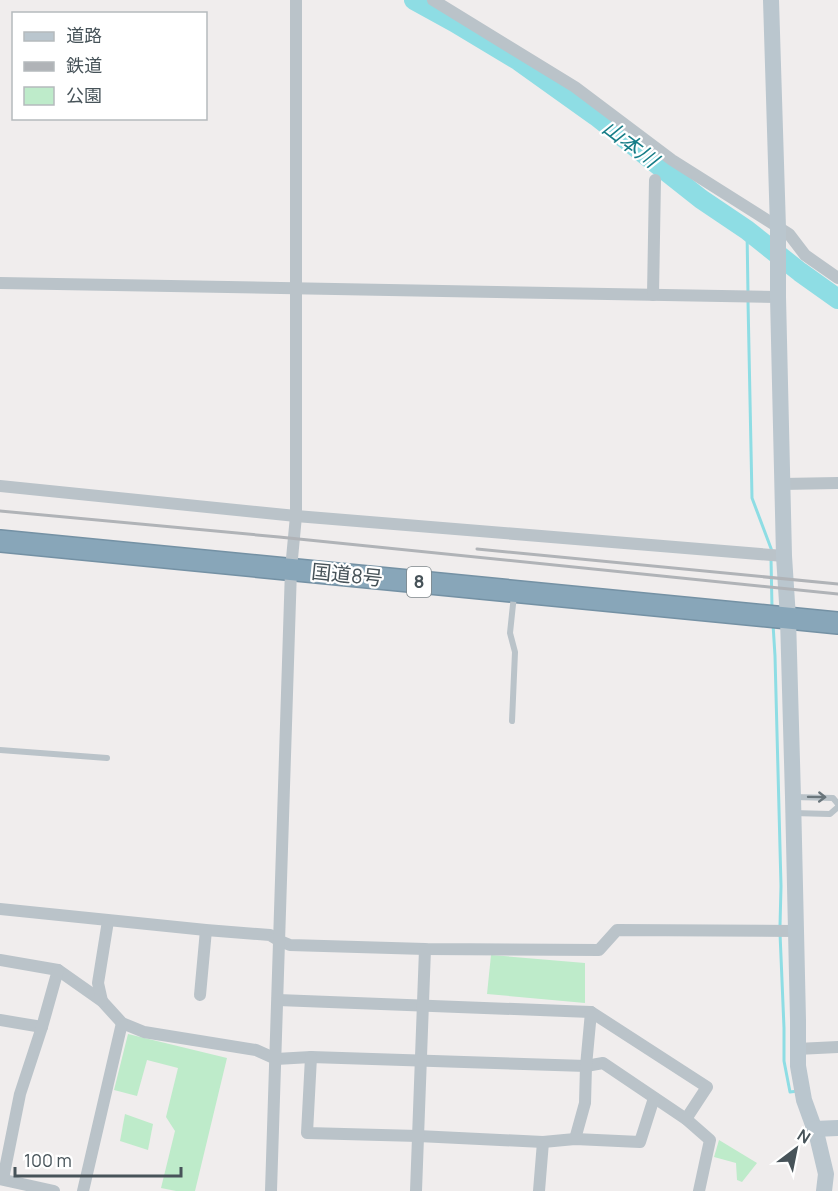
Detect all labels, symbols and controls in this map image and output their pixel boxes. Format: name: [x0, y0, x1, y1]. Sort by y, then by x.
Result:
legend: [12, 12, 207, 120]
text: 道路: [66, 23, 102, 47]
text: 鉄道: [66, 53, 102, 77]
text: 公園: [66, 83, 102, 107]
water label: 山本川: [597, 113, 666, 175]
street label: 国道8号: [310, 557, 384, 592]
road number: 8: [407, 567, 431, 597]
one-way arrow: [807, 791, 827, 803]
north arrow: [766, 1119, 826, 1179]
text: N: [793, 1124, 815, 1149]
scale bar: [15, 1140, 182, 1178]
text: 100 m: [24, 1148, 72, 1172]

